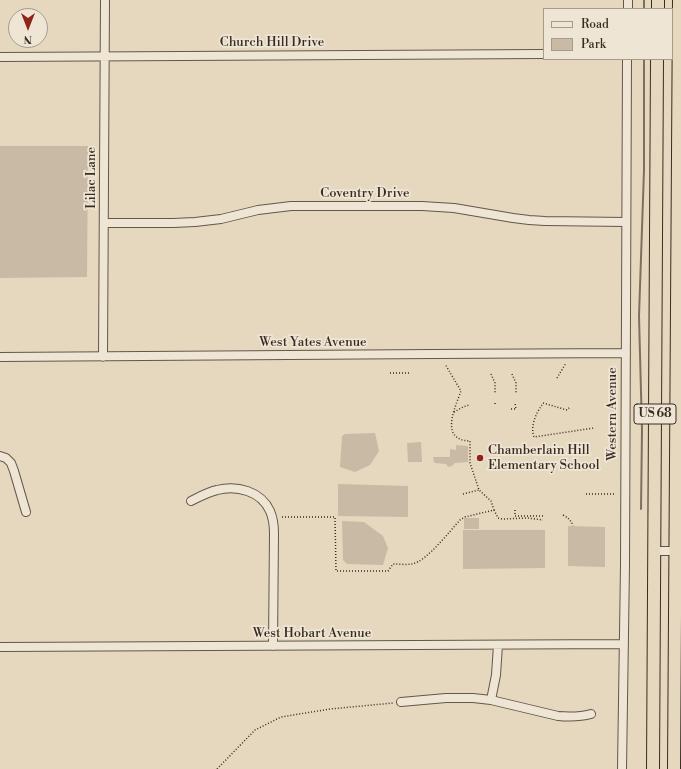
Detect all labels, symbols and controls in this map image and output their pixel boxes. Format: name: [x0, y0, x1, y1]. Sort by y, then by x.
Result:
north arrow: [8, 8, 48, 48]
legend: [543, 8, 673, 60]
text: Road: [581, 17, 609, 32]
text: N: [24, 32, 32, 46]
street label: Church Hill Drive: [220, 35, 324, 51]
text: Park: [581, 37, 606, 52]
street label: Lilac Lane: [84, 147, 100, 209]
street label: Coventry Drive: [320, 186, 410, 202]
street label: West Yates Avenue: [259, 335, 367, 351]
street label: Western Avenue: [605, 367, 621, 461]
road number: US 68: [634, 404, 676, 424]
place label: Chamberlain Hill Elementary School: [488, 443, 600, 474]
marker: Chamberlain Hill Elementary School: [475, 453, 485, 463]
street label: West Hobart Avenue: [253, 626, 371, 642]

